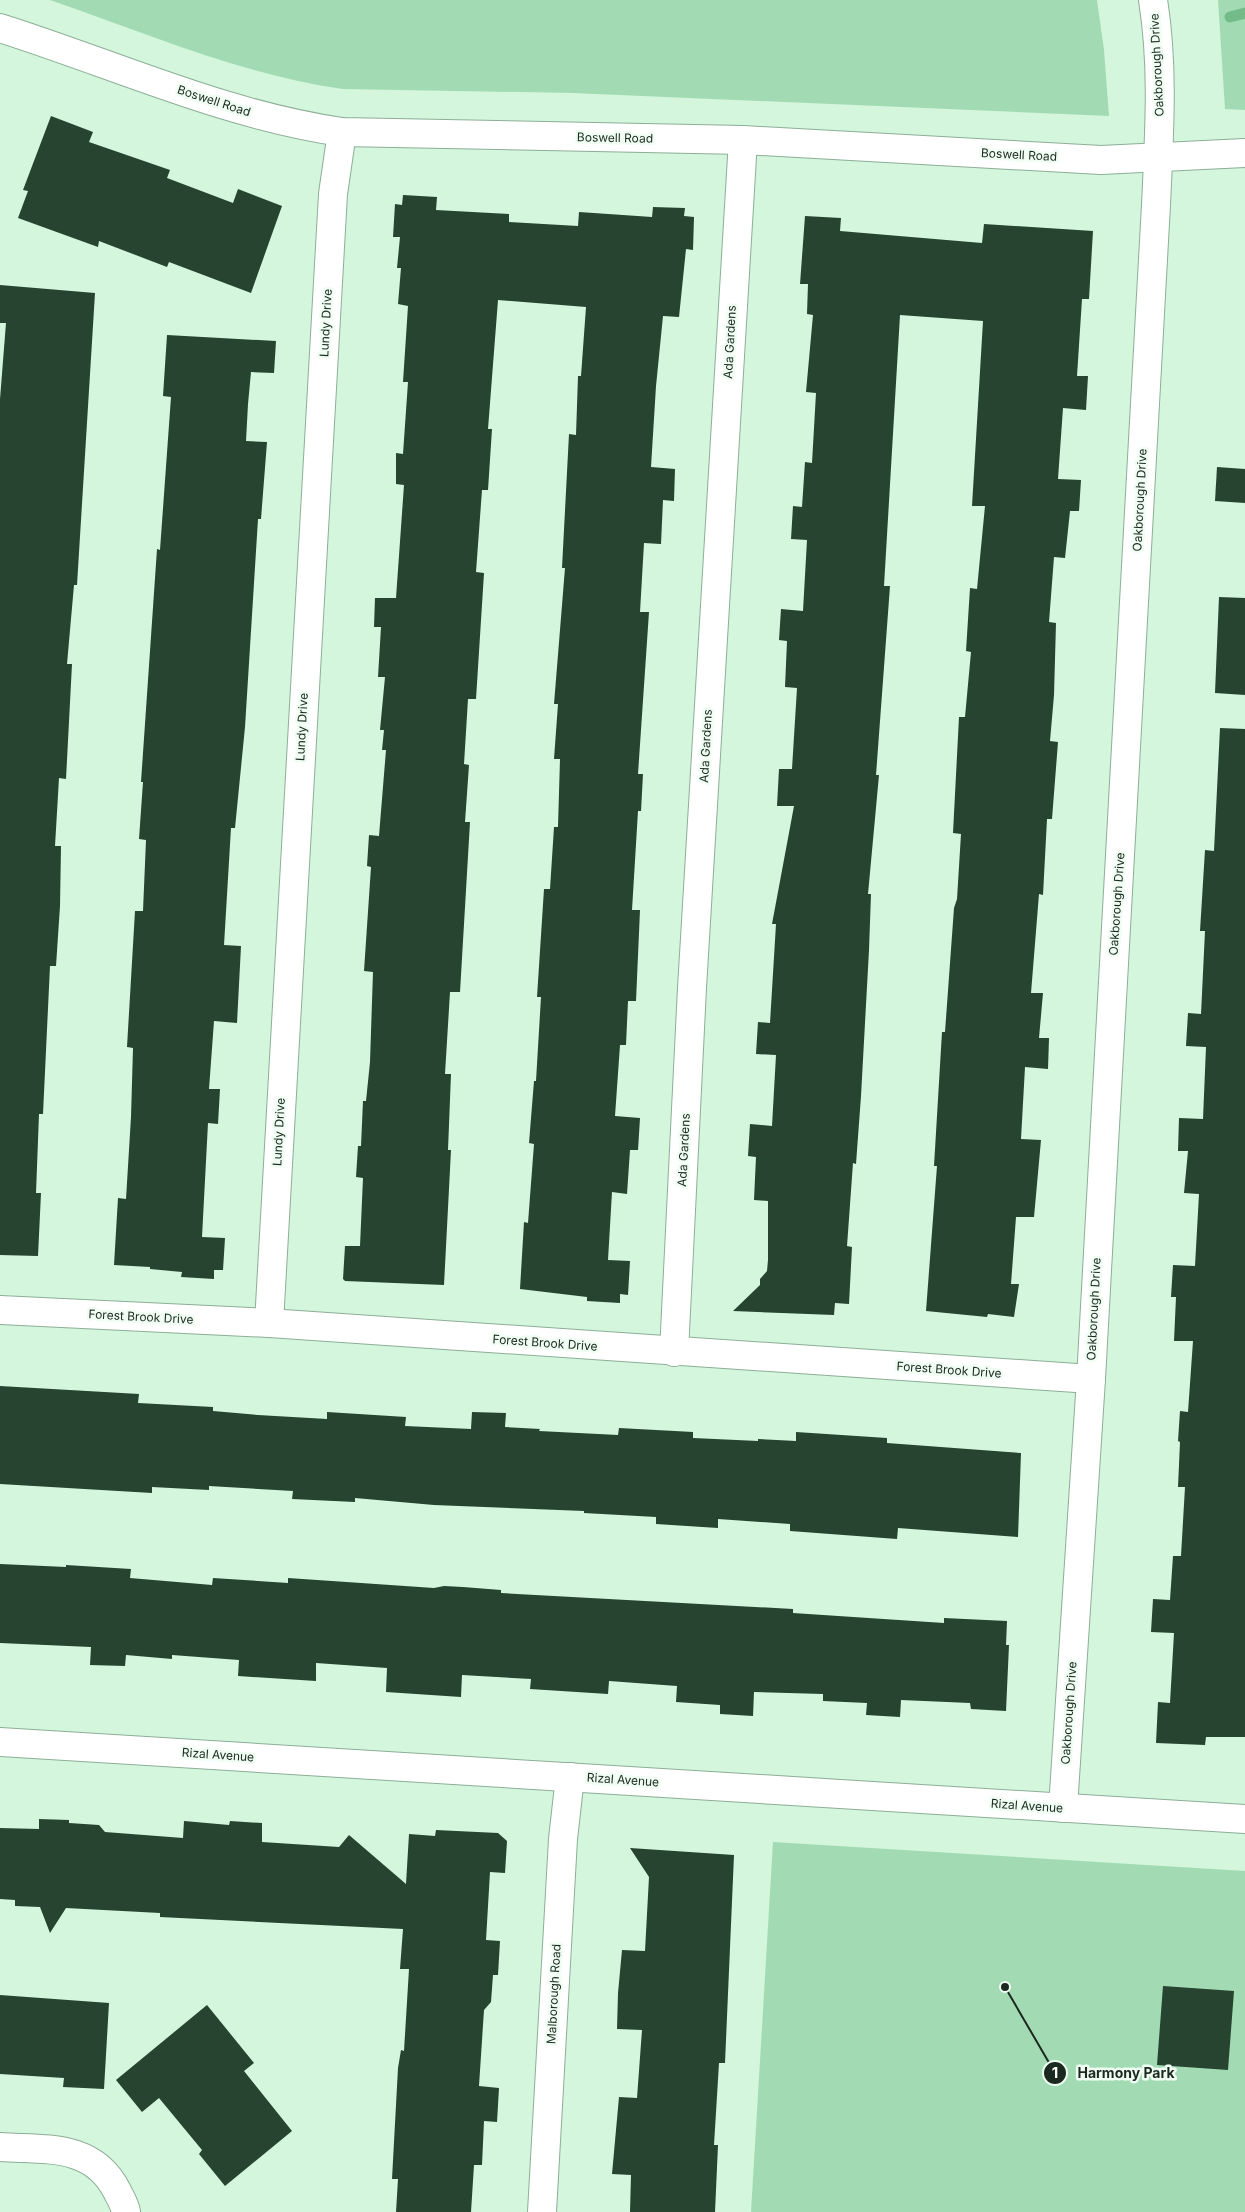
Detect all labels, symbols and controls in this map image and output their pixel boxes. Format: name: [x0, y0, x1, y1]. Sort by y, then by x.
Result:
street label: Oakborough Drive: [1146, 13, 1167, 117]
street label: Boswell Road: [176, 82, 253, 119]
street label: Boswell Road: [577, 129, 653, 146]
street label: Boswell Road: [981, 145, 1057, 164]
street label: Lundy Drive: [316, 288, 335, 357]
street label: Ada Gardens: [720, 305, 739, 379]
street label: Oakborough Drive: [1129, 448, 1150, 552]
street label: Lundy Drive: [292, 692, 311, 761]
street label: Ada Gardens: [696, 709, 715, 783]
street label: Oakborough Drive: [1105, 852, 1128, 956]
street label: Lundy Drive: [269, 1097, 288, 1166]
street label: Ada Gardens: [674, 1113, 693, 1187]
street label: Oakborough Drive: [1083, 1257, 1104, 1361]
street label: Forest Brook Drive: [88, 1306, 194, 1327]
street label: Forest Brook Drive: [492, 1331, 598, 1354]
street label: Forest Brook Drive: [896, 1358, 1002, 1381]
street label: Oakborough Drive: [1057, 1661, 1080, 1765]
street label: Rizal Avenue: [181, 1744, 255, 1765]
street label: Rizal Avenue: [586, 1769, 660, 1790]
street label: Rizal Avenue: [990, 1795, 1064, 1816]
street label: Malborough Road: [543, 1943, 564, 2045]
callout: Harmony Park: [1042, 2058, 1184, 2087]
text: 1: [1052, 2063, 1058, 2082]
text: Harmony Park: [1077, 2064, 1175, 2081]

